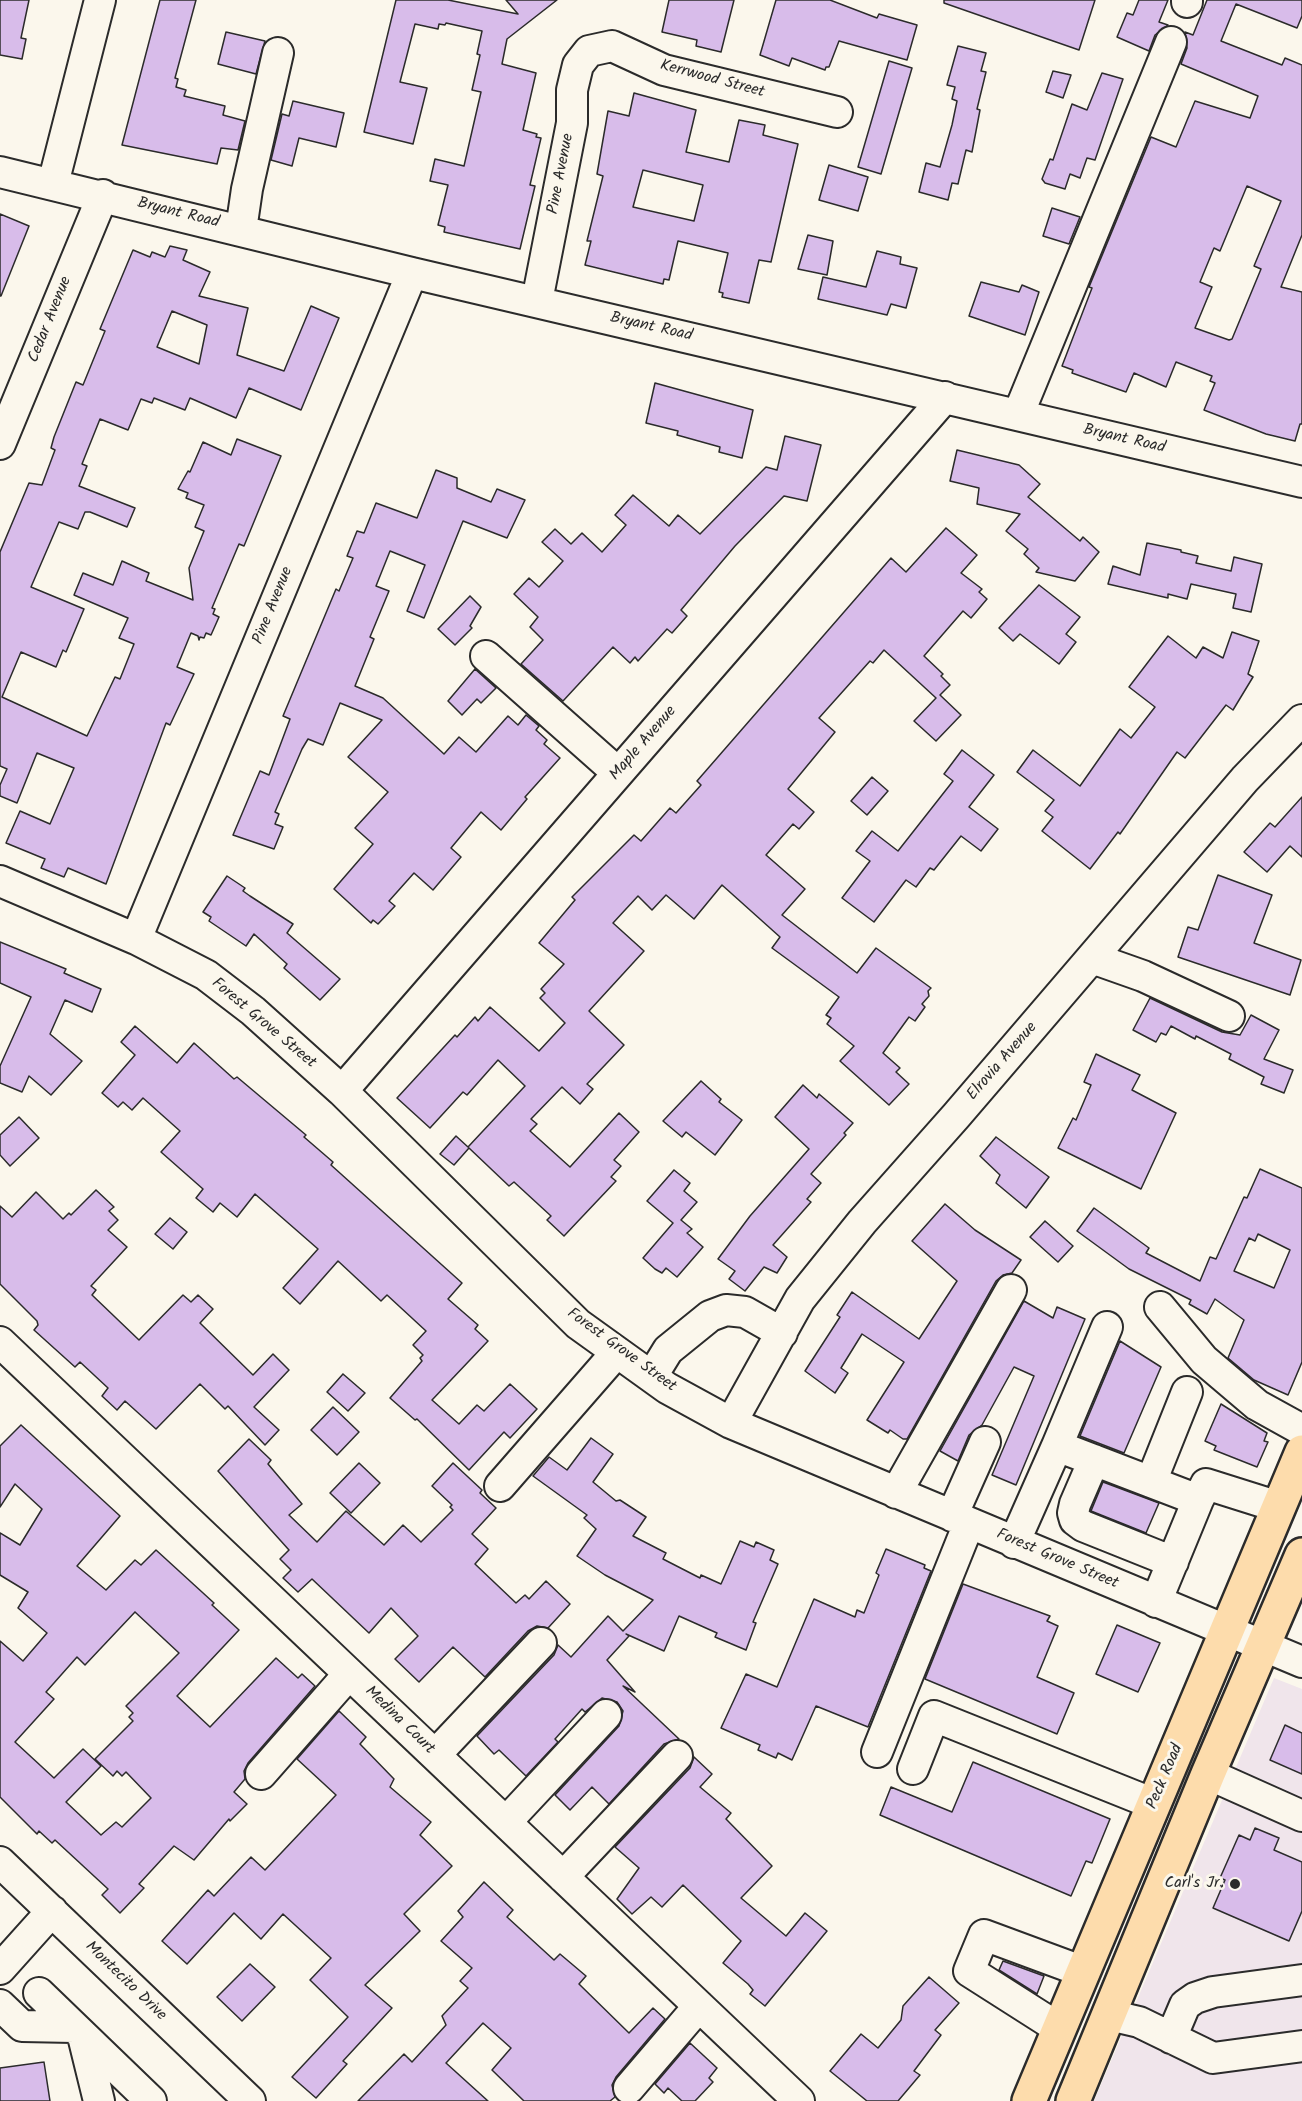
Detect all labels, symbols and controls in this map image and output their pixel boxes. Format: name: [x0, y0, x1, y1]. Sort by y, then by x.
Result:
street label: Kerrwood Street: [658, 57, 766, 103]
street label: Pine Avenue: [545, 132, 579, 216]
street label: Bryant Road: [135, 195, 221, 233]
street label: Cedar Avenue: [25, 274, 77, 366]
street label: Bryant Road: [608, 309, 694, 347]
street label: Bryant Road: [1081, 421, 1167, 459]
street label: Pine Avenue: [250, 565, 298, 647]
street label: Maple Avenue: [606, 703, 682, 785]
street label: Forest Grove Street: [207, 975, 319, 1073]
street label: Elrovia Avenue: [964, 1019, 1042, 1105]
street label: Forest Grove Street: [562, 1305, 680, 1397]
street label: Forest Grove Street: [993, 1526, 1121, 1594]
street label: Medina Court: [360, 1683, 438, 1759]
street label: Peck Road: [1144, 1741, 1188, 1813]
place label: Carl's Jr.: [1165, 1874, 1223, 1894]
marker: Carl's Jr.: [1228, 1877, 1242, 1891]
street label: Montecito Drive: [80, 1938, 170, 2026]

